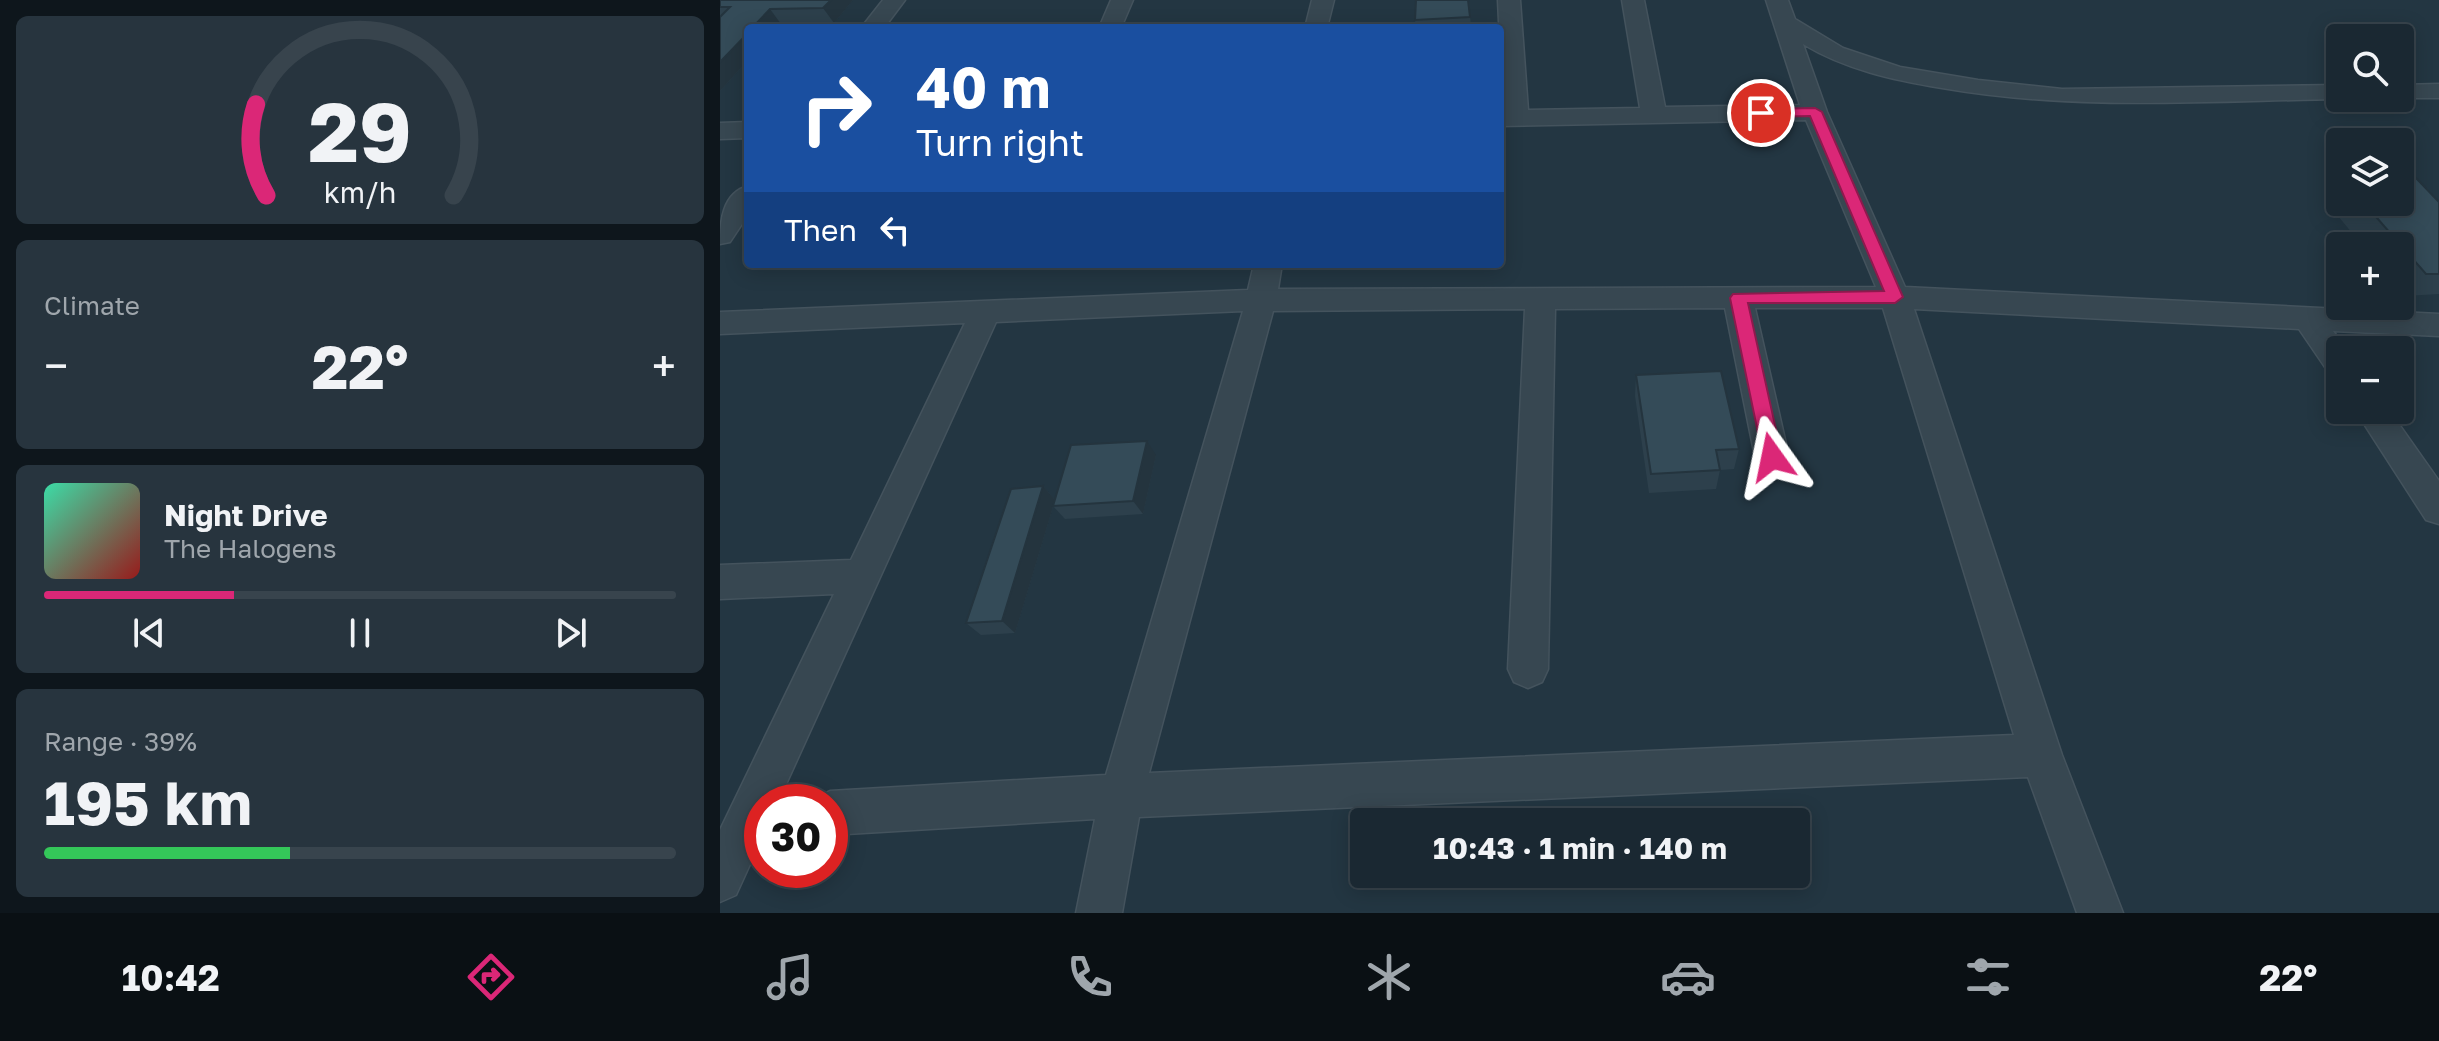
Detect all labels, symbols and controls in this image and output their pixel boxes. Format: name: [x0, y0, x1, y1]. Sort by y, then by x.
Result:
map controls: [2326, 24, 2414, 424]
button: search: [2326, 24, 2414, 112]
text: 40 m: [916, 53, 1050, 120]
icon: right: [784, 56, 888, 160]
pin: [1727, 79, 1795, 147]
text: 29: [308, 80, 412, 180]
icon: arrive: [1739, 91, 1783, 135]
text: Turn right: [916, 121, 1084, 164]
button: layers: [2326, 128, 2414, 216]
text: km/h: [324, 175, 396, 209]
icon: left: [873, 208, 917, 252]
text: Then: [784, 212, 857, 248]
button: +: [2326, 232, 2414, 320]
text: Climate: [44, 290, 140, 321]
text: 22°: [312, 330, 408, 402]
button: −: [2326, 336, 2414, 424]
text: −: [44, 339, 68, 392]
text: +: [652, 339, 676, 392]
position arrow: [1730, 415, 1814, 499]
text: Night Drive: [164, 497, 328, 533]
text: The Halogens: [164, 533, 337, 564]
icon: previous: [127, 611, 171, 655]
icon: pause: [338, 611, 382, 655]
icon: next: [549, 611, 593, 655]
text: Range · 39%: [44, 726, 197, 757]
text: 195 km: [44, 766, 252, 838]
speed limit sign: 30: [744, 784, 848, 888]
text: 10:43 · 1 min · 140 m: [1433, 830, 1727, 866]
icon: directions: [463, 949, 519, 1005]
icon: music: [762, 949, 818, 1005]
icon: phone: [1062, 949, 1118, 1005]
icon: climate: [1361, 949, 1417, 1005]
icon: car: [1660, 949, 1716, 1005]
icon: filters: [1960, 949, 2016, 1005]
text: 10:42: [122, 956, 220, 999]
text: 22°: [2259, 956, 2317, 999]

